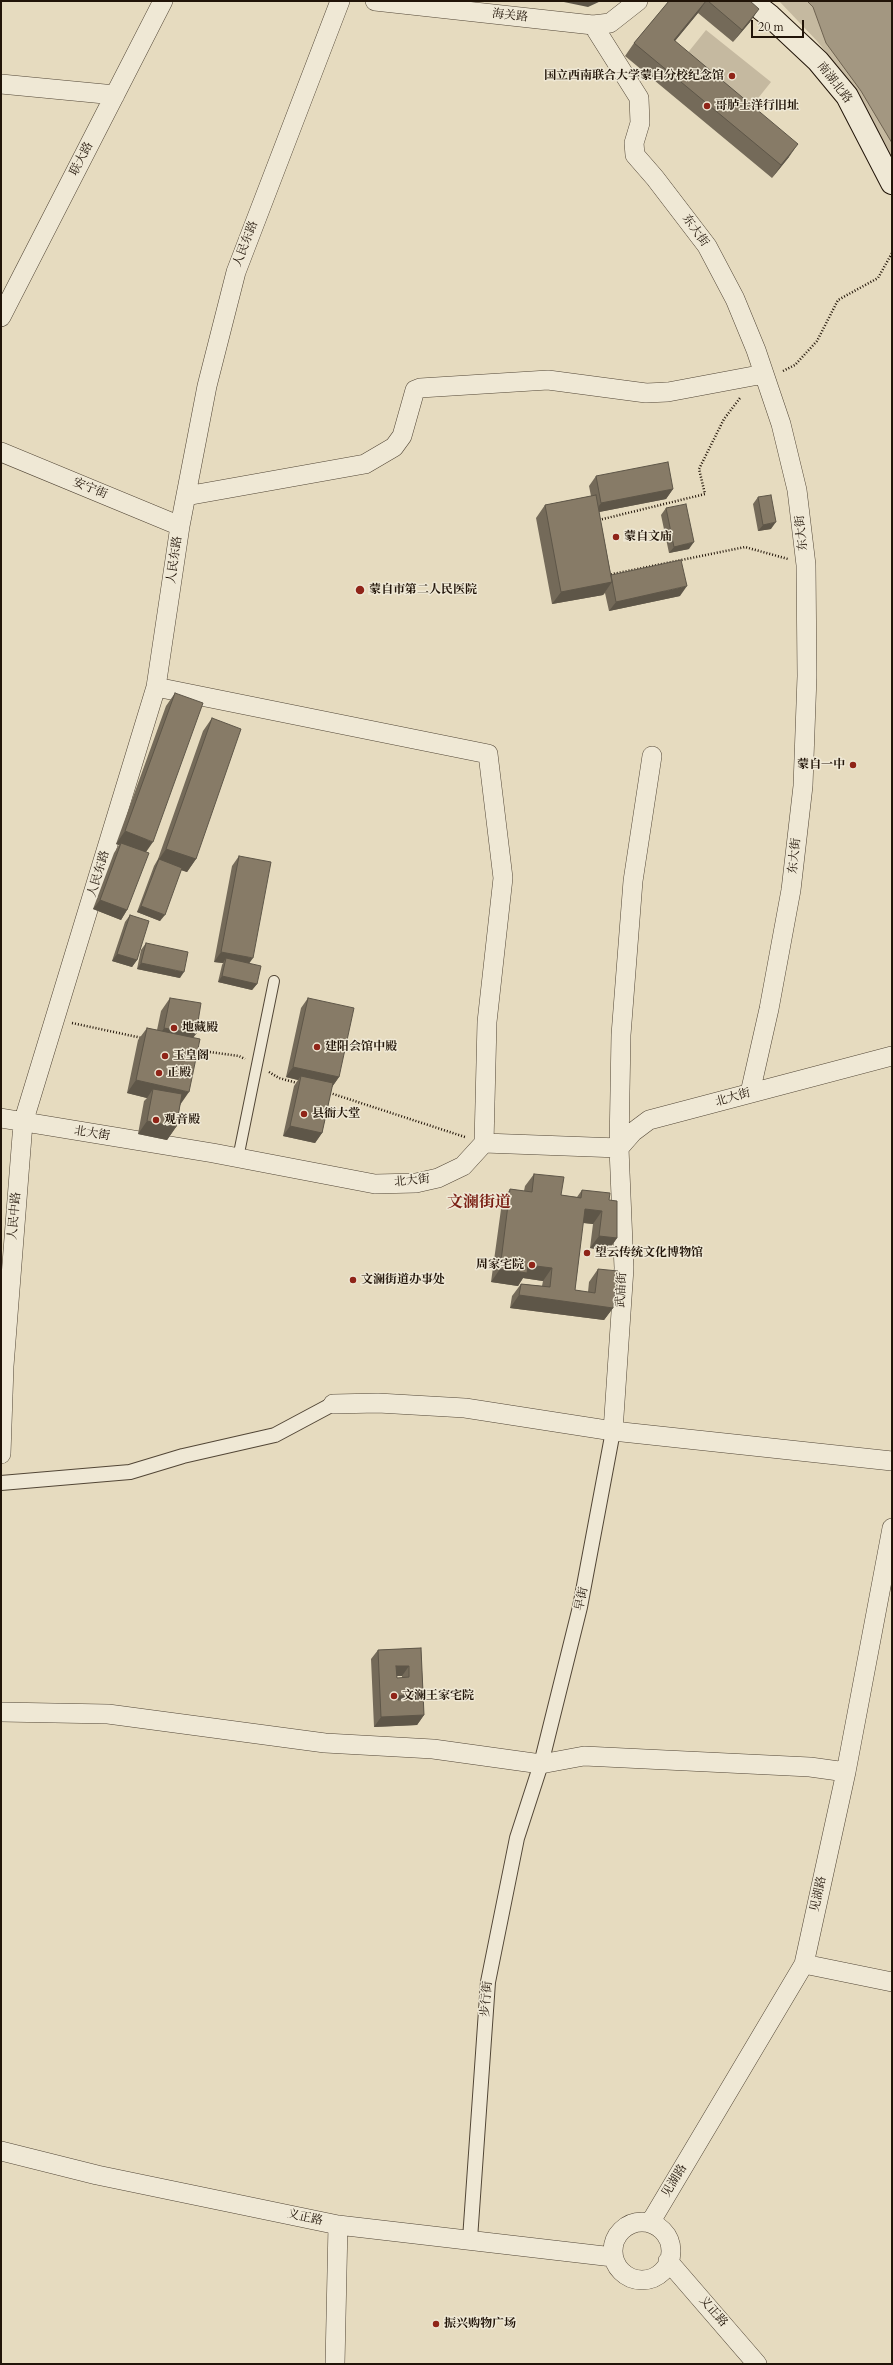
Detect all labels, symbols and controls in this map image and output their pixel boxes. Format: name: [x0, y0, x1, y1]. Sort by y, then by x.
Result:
street label: 海关路: [491, 7, 529, 25]
scale bar: [753, 12, 806, 38]
text: 20 m: [758, 19, 784, 35]
street label: 南湖北路: [814, 60, 854, 106]
place label: 国立西南联合大学蒙自分校纪念馆: [544, 69, 724, 83]
marker: 国立西南联合大学蒙自分校纪念馆: [727, 71, 737, 81]
place label: 哥胪士洋行旧址: [715, 99, 799, 113]
marker: 哥胪士洋行旧址: [702, 101, 712, 111]
street label: 联大路: [67, 140, 97, 178]
street label: 东大街: [679, 212, 711, 250]
street label: 人民东路: [231, 219, 261, 269]
street label: 安宁街: [71, 476, 109, 502]
street label: 东大街: [793, 514, 811, 552]
place label: 蒙自文庙: [624, 530, 672, 544]
marker: 蒙自文庙: [611, 532, 621, 542]
street label: 人民东路: [165, 535, 185, 585]
place label: 蒙自市第二人民医院: [369, 583, 477, 597]
marker: 蒙自市第二人民医院: [354, 584, 366, 596]
place label: 蒙自一中: [797, 758, 845, 772]
marker: 蒙自一中: [848, 760, 858, 770]
street label: 东大街: [786, 837, 804, 875]
street label: 人民东路: [85, 849, 113, 899]
place label: 地藏殿: [182, 1021, 218, 1035]
marker: 地藏殿: [169, 1023, 179, 1033]
place label: 建阳会馆中殿: [325, 1040, 397, 1054]
marker: 建阳会馆中殿: [312, 1042, 322, 1052]
place label: 玉皇阁: [173, 1049, 209, 1063]
marker: 玉皇阁: [160, 1051, 170, 1061]
place label: 正殿: [167, 1066, 191, 1080]
marker: 正殿: [154, 1068, 164, 1078]
street label: 北大街: [714, 1086, 752, 1110]
place label: 县衙大堂: [312, 1107, 360, 1121]
marker: 县衙大堂: [299, 1109, 309, 1119]
place label: 观音殿: [164, 1113, 200, 1127]
marker: 观音殿: [151, 1115, 161, 1125]
street label: 北大街: [73, 1124, 111, 1144]
street label: 北大街: [393, 1172, 431, 1190]
street label: 人民中路: [6, 1191, 24, 1241]
district label: 文澜街道: [447, 1193, 511, 1213]
place label: 望云传统文化博物馆: [595, 1246, 703, 1260]
marker: 望云传统文化博物馆: [582, 1248, 592, 1258]
place label: 周家宅院: [476, 1258, 524, 1272]
marker: 周家宅院: [527, 1260, 537, 1270]
street label: 武庙街: [614, 1272, 630, 1308]
place label: 文澜街道办事处: [361, 1273, 445, 1287]
marker: 文澜街道办事处: [348, 1275, 358, 1285]
street label: 早街: [572, 1586, 592, 1612]
place label: 文澜王家宅院: [402, 1689, 474, 1703]
marker: 文澜王家宅院: [389, 1691, 399, 1701]
street label: 见湖路: [808, 1875, 830, 1913]
street label: 步行街: [478, 1980, 496, 2018]
street label: 见湖路: [660, 2162, 690, 2200]
street label: 义正路: [286, 2207, 324, 2229]
street label: 义正路: [696, 2294, 730, 2330]
place label: 振兴购物广场: [444, 2317, 516, 2331]
marker: 振兴购物广场: [431, 2319, 441, 2329]

